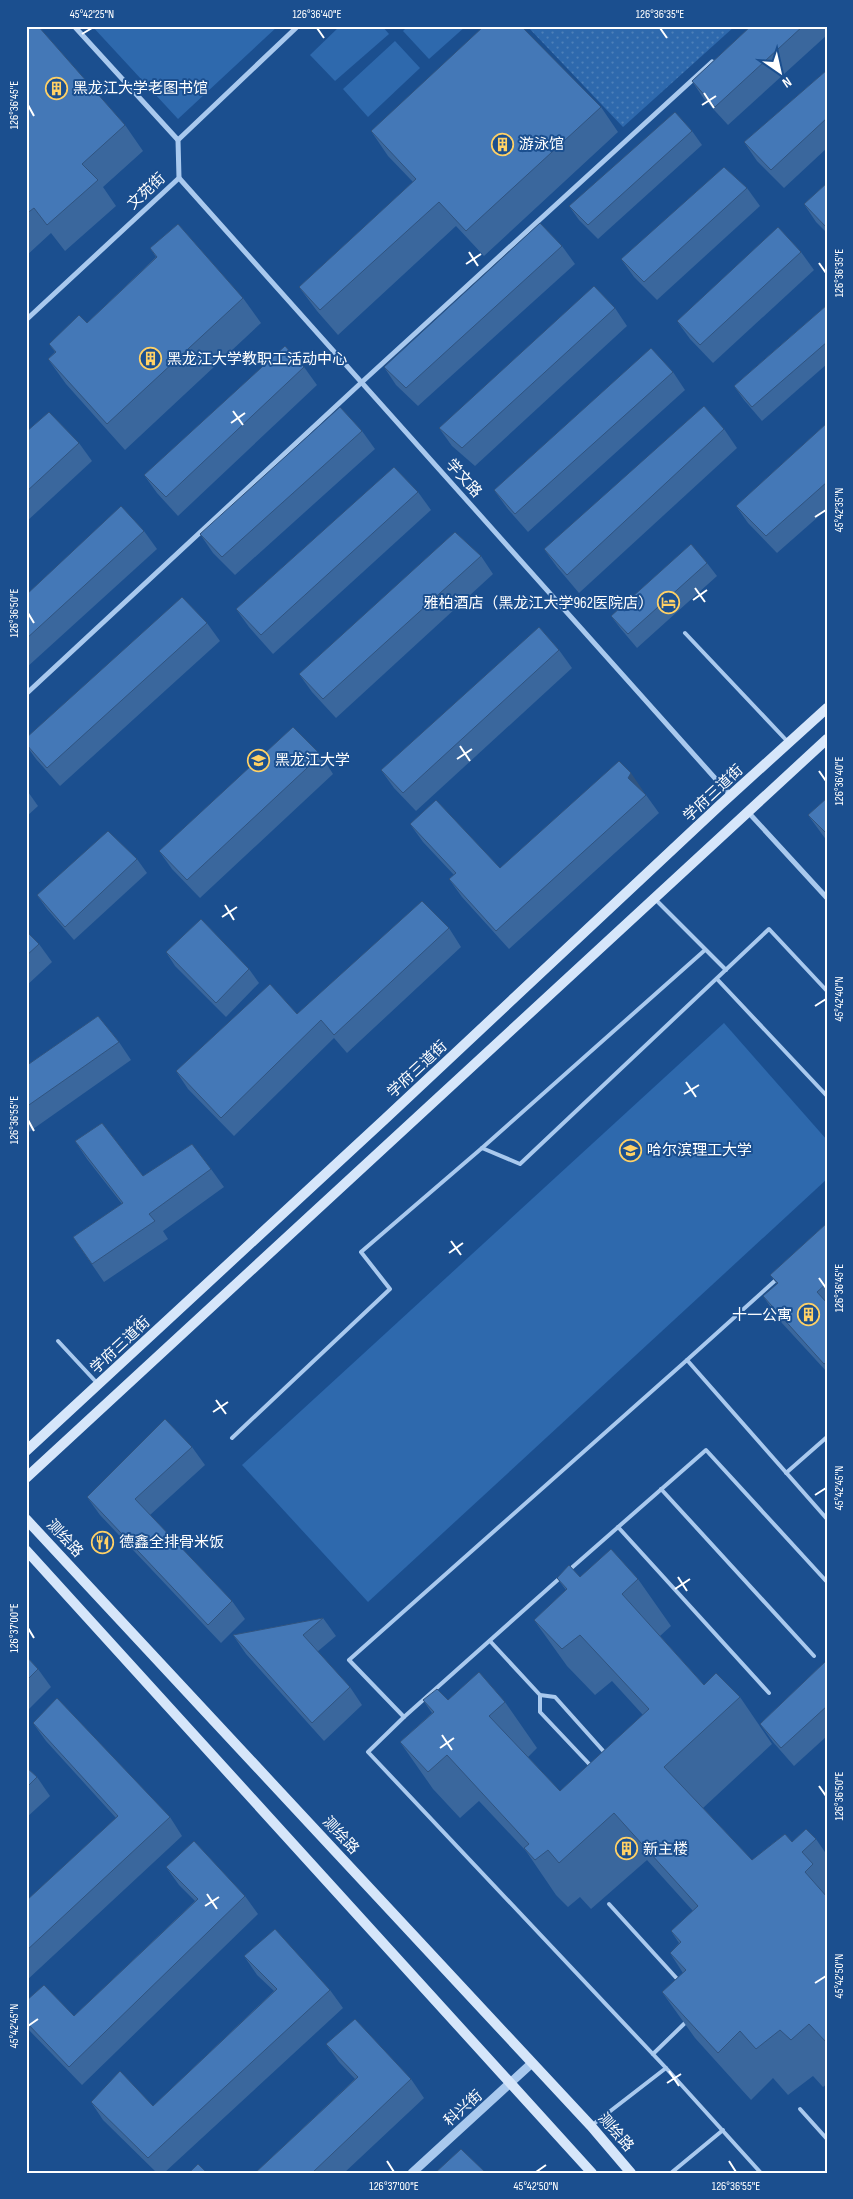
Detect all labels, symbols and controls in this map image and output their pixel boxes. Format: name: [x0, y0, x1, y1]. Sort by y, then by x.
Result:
text: 45°42'25"N: [70, 7, 114, 22]
text: 126°36'40"E: [292, 7, 342, 22]
text: 126°36'35"E: [636, 7, 684, 22]
north arrow: [756, 48, 806, 98]
text: N: [779, 73, 795, 92]
building icon: 黑龙江大学老图书馆: [45, 76, 69, 100]
place label: 黑龙江大学老图书馆: [73, 79, 208, 98]
text: 126°36'45"E: [7, 81, 22, 129]
building icon: 游泳馆: [491, 132, 515, 156]
place label: 游泳馆: [519, 135, 564, 154]
street label: 文苑街: [123, 169, 169, 214]
text: 126°36'35"E: [832, 249, 847, 297]
building icon: 黑龙江大学教职工活动中心: [139, 347, 163, 371]
place label: 黑龙江大学教职工活动中心: [167, 350, 347, 369]
street label: 学文路: [442, 455, 486, 501]
text: 45°42'35"N: [832, 488, 847, 532]
text: 126°36'50"E: [7, 589, 22, 637]
hotel icon: 雅柏酒店（黑龙江大学962医院店）: [657, 591, 681, 615]
place label: 雅柏酒店（黑龙江大学962医院店）: [423, 594, 653, 613]
school or university icon: 黑龙江大学: [247, 748, 271, 772]
place label: 黑龙江大学: [275, 751, 350, 770]
text: 126°36'40"E: [832, 756, 847, 806]
street label: 学府三道街: [679, 761, 747, 826]
text: 45°42'40"N: [832, 976, 847, 1022]
street label: 学府三道街: [383, 1037, 451, 1102]
text: 126°36'55"E: [7, 1096, 22, 1144]
school or university icon: 哈尔滨理工大学: [619, 1138, 643, 1162]
place label: 哈尔滨理工大学: [647, 1141, 752, 1160]
text: 126°36'45"E: [832, 1264, 847, 1312]
building icon: 十一公寓: [796, 1303, 820, 1327]
place label: 十一公寓: [732, 1306, 792, 1325]
street label: 学府三道街: [86, 1313, 154, 1378]
text: 45°42'45"N: [832, 1466, 847, 1510]
street label: 测绘路: [42, 1515, 87, 1561]
restaurant icon: 德鑫全排骨米饭: [91, 1530, 115, 1554]
place label: 德鑫全排骨米饭: [119, 1533, 224, 1552]
text: 126°37'00"E: [7, 1603, 22, 1653]
text: 126°36'50"E: [832, 1772, 847, 1820]
street label: 测绘路: [318, 1812, 363, 1858]
building icon: 新主楼: [615, 1837, 639, 1861]
place label: 新主楼: [643, 1840, 688, 1859]
text: 45°42'50"N: [832, 1954, 847, 1998]
text: 45°42'45"N: [7, 2004, 22, 2048]
street label: 科兴街: [440, 2086, 486, 2130]
street label: 测绘路: [594, 2109, 638, 2156]
text: 126°37'00"E: [369, 2179, 419, 2194]
text: 45°42'50"N: [514, 2179, 558, 2194]
text: 126°36'55"E: [712, 2179, 760, 2194]

